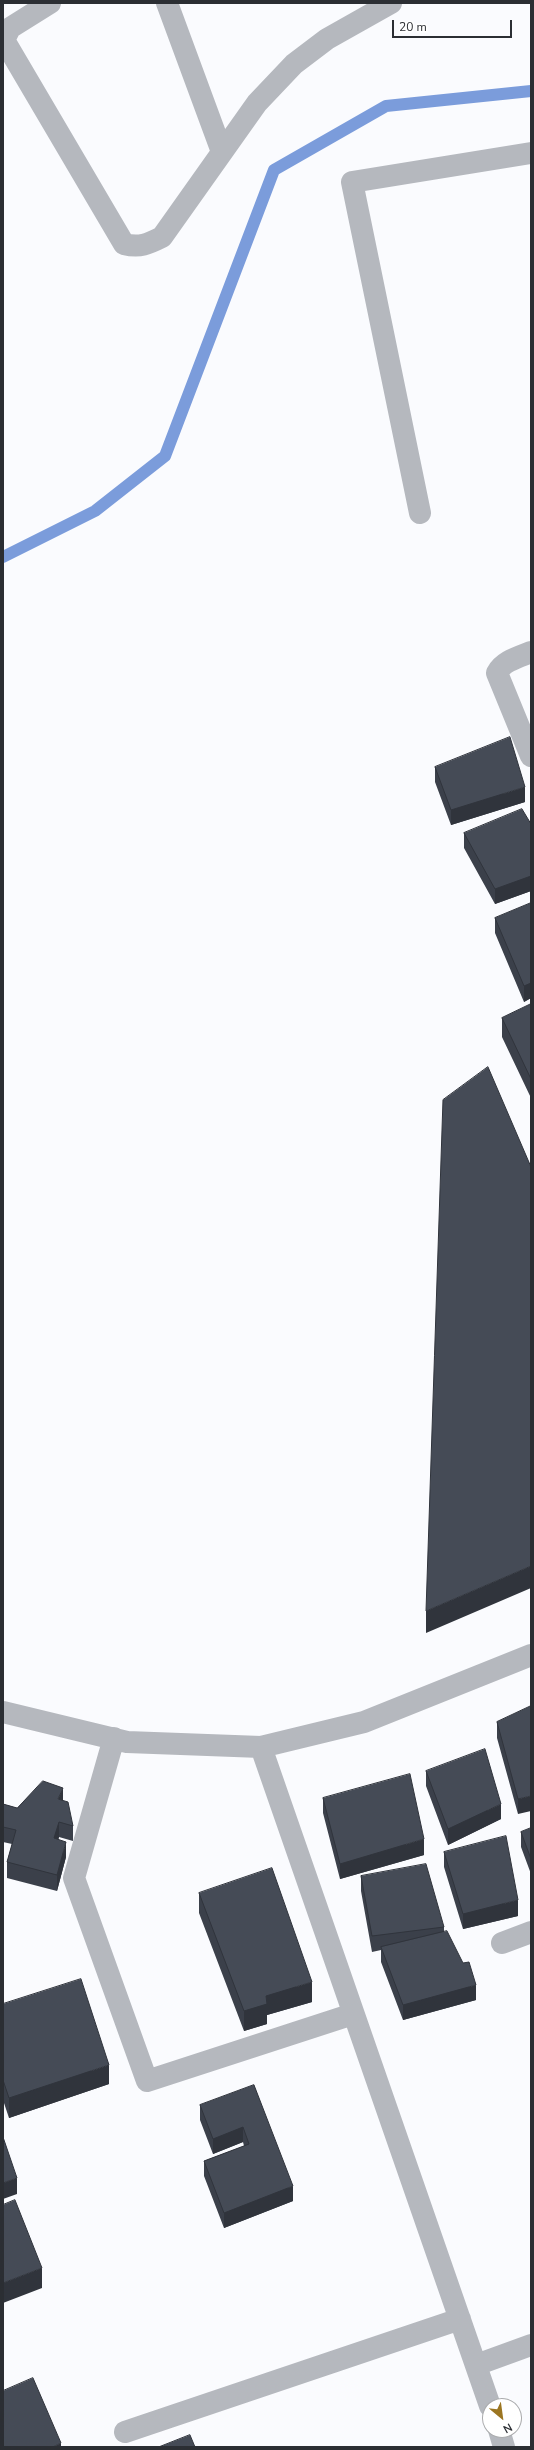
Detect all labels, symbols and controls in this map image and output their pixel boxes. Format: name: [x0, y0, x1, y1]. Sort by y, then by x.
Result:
scale bar: [394, 12, 514, 38]
text: 20 m: [399, 19, 427, 35]
north arrow: [482, 2398, 522, 2438]
text: N: [500, 2419, 515, 2437]

